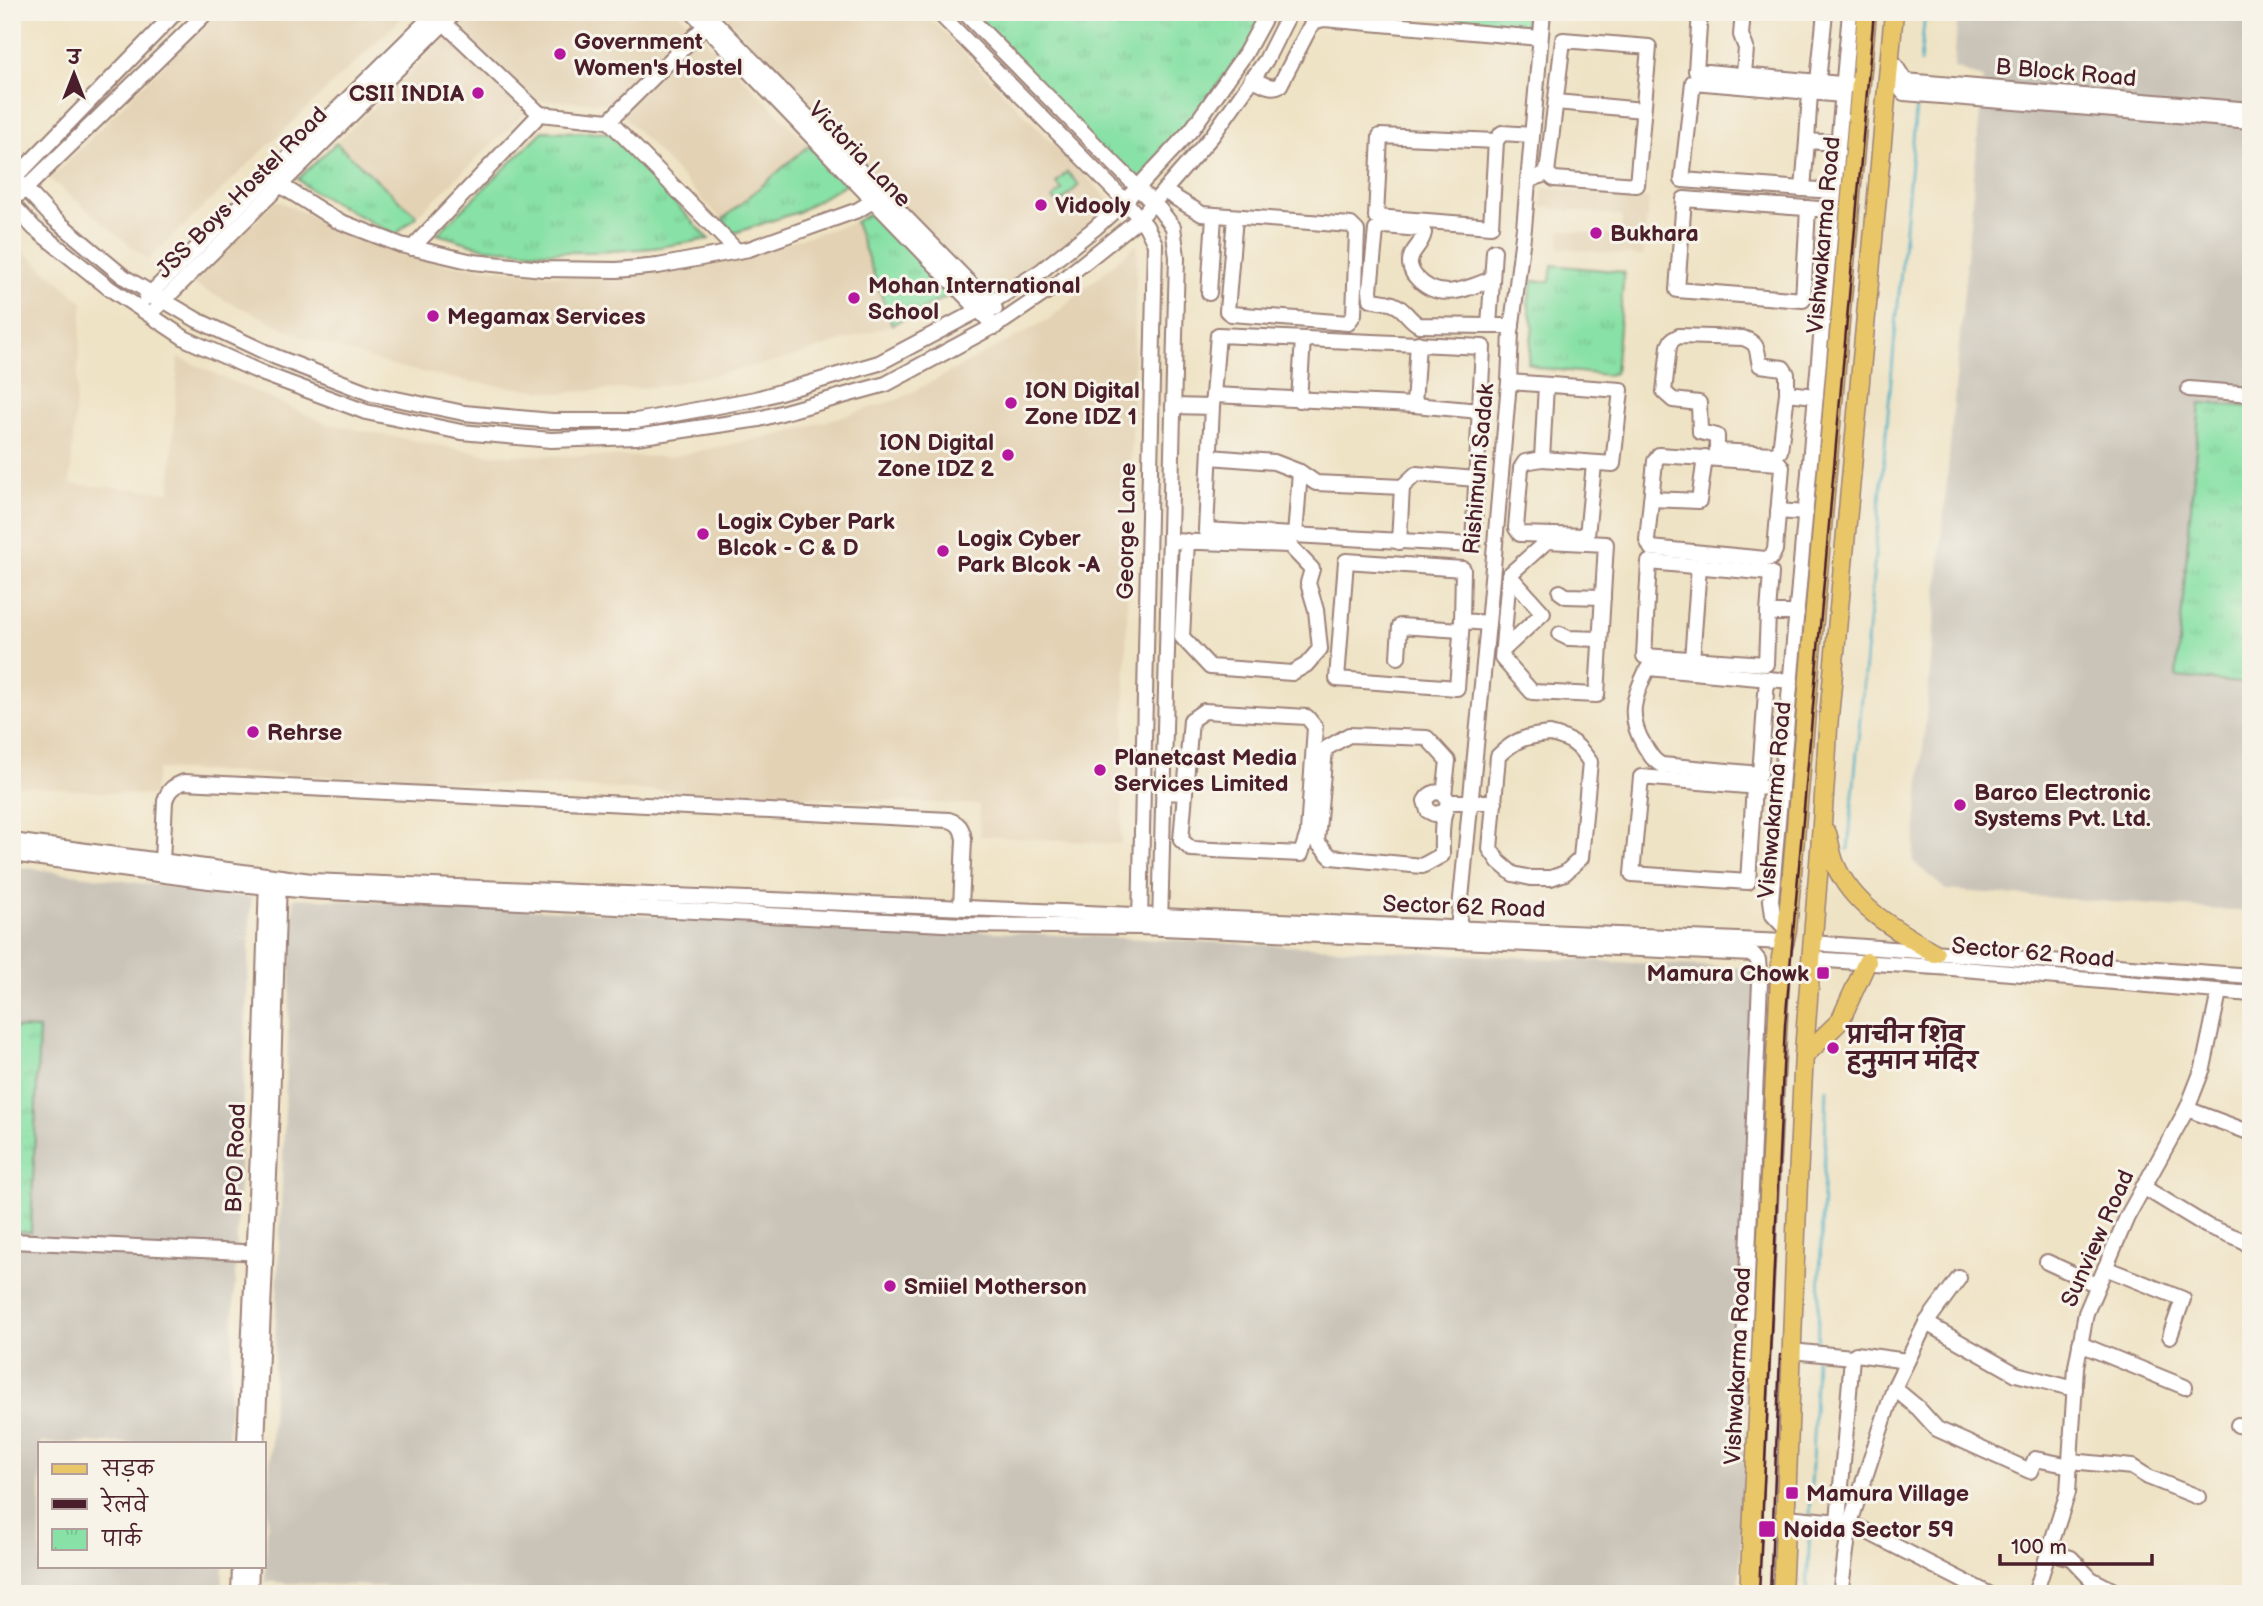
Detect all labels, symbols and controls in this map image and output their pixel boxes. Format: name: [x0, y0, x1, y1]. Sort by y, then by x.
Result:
place label: Government Women's Hostel: [574, 28, 742, 82]
north arrow: [38, 38, 108, 108]
marker: Government Women's Hostel: [552, 46, 568, 62]
text: उ: [66, 47, 83, 70]
street label: B Block Road: [1994, 53, 2137, 93]
place label: CSII INDIA: [349, 80, 465, 108]
marker: CSII INDIA: [470, 85, 486, 101]
street label: Victoria Lane: [802, 96, 917, 213]
street label: JSS Boys Hostel Road: [150, 101, 333, 284]
street label: Vishwakarma Road: [1801, 135, 1847, 335]
place label: Vidooly: [1055, 192, 1131, 220]
marker: Vidooly: [1033, 197, 1049, 213]
place label: Bukhara: [1610, 220, 1699, 248]
marker: Bukhara: [1588, 225, 1604, 241]
place label: Mohan International School: [868, 272, 1080, 326]
marker: Mohan International School: [846, 290, 862, 306]
place label: Megamax Services: [447, 303, 646, 331]
marker: Megamax Services: [425, 308, 441, 324]
place label: ION Digital Zone IDZ 1: [1025, 377, 1140, 431]
street label: Rishimuni Sadak: [1458, 382, 1500, 556]
marker: ION Digital Zone IDZ 1: [1003, 395, 1019, 411]
place label: ION Digital Zone IDZ 2: [878, 429, 994, 483]
marker: ION Digital Zone IDZ 2: [1000, 447, 1016, 463]
street label: George Lane: [1112, 462, 1142, 600]
place label: Logix Cyber Park Blcok - C & D: [717, 508, 895, 562]
place label: Logix Cyber Park Blcok -A: [957, 525, 1101, 579]
marker: Logix Cyber Park Blcok - C & D: [695, 526, 711, 542]
marker: Logix Cyber Park Blcok -A: [935, 543, 951, 559]
street label: Vishwakarma Road: [1752, 700, 1798, 900]
place label: Rehrse: [267, 719, 342, 747]
marker: Rehrse: [245, 724, 261, 740]
place label: Planetcast Media Services Limited: [1114, 744, 1297, 798]
marker: Planetcast Media Services Limited: [1092, 762, 1108, 778]
place label: Barco Electronic Systems Pvt. Ltd.: [1974, 779, 2151, 833]
marker: Barco Electronic Systems Pvt. Ltd.: [1952, 797, 1968, 813]
street label: Sector 62 Road: [1382, 890, 1546, 924]
street label: Sector 62 Road: [1950, 932, 2115, 974]
place label: Mamura Chowk: [1646, 960, 1809, 988]
marker: Mamura Chowk: [1815, 965, 1831, 981]
place label: प्राचीन शिव हनुमान मंदिर: [1845, 1017, 1980, 1078]
marker: प्राचीन शिव हनुमान मंदिर: [1825, 1040, 1841, 1056]
street label: BPO Road: [220, 1103, 252, 1213]
street label: Sunview Road: [2055, 1166, 2141, 1311]
street label: Vishwakarma Road: [1719, 1267, 1757, 1466]
place label: Smiiel Motherson: [904, 1273, 1087, 1301]
marker: Smiiel Motherson: [882, 1278, 898, 1294]
legend: [38, 1442, 266, 1568]
text: सड़क: [101, 1457, 155, 1482]
place label: Mamura Village: [1806, 1480, 1969, 1508]
marker: Mamura Village: [1784, 1485, 1800, 1501]
text: रेलवे: [99, 1487, 149, 1518]
place label: Noida Sector 59: [1783, 1516, 1954, 1544]
marker: Noida Sector 59: [1757, 1519, 1777, 1539]
text: पार्क: [101, 1522, 143, 1552]
scale bar: [2000, 1522, 2153, 1566]
text: 100 m: [2011, 1535, 2067, 1560]

